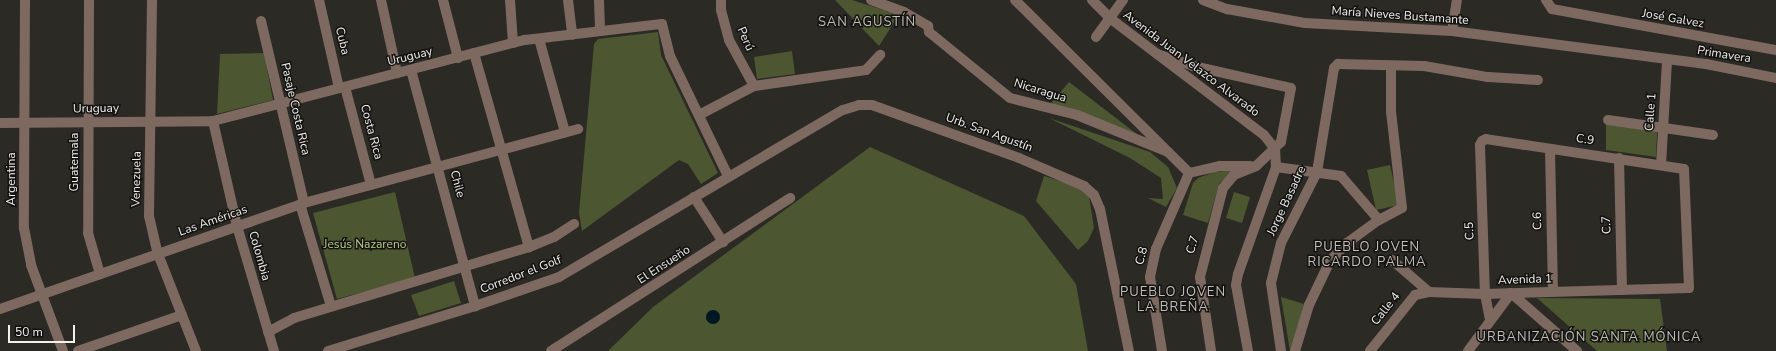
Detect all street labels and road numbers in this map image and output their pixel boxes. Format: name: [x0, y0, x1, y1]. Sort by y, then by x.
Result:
street label: María Nieves Bustamante: [1331, 4, 1469, 28]
street label: José Galvez: [1641, 7, 1705, 31]
street label: Avenida Juan Velazco Alvarado: [1120, 8, 1262, 120]
street label: Perú: [733, 25, 757, 53]
street label: Cuba: [332, 26, 352, 56]
street label: Uruguay: [386, 44, 434, 70]
street label: Primavera: [1696, 44, 1752, 66]
street label: Pasaje Costa Rica: [277, 61, 313, 157]
street label: Nicaragua: [1012, 76, 1068, 106]
street label: Calle 1: [1642, 93, 1660, 131]
street label: Uruguay: [73, 101, 119, 117]
street label: Costa Rica: [357, 103, 385, 161]
street label: Urb. San Agustín: [944, 111, 1034, 155]
street label: C.9: [1575, 132, 1595, 148]
street label: Guatemala: [68, 133, 82, 191]
street label: Venezuela: [129, 151, 145, 207]
street label: Argentina: [5, 152, 19, 206]
street label: Jorge Basadre: [1265, 164, 1309, 238]
street label: Chile: [446, 169, 468, 199]
street label: Las Américas: [177, 202, 249, 240]
street label: C.6: [1531, 212, 1545, 230]
street label: C.7: [1599, 216, 1615, 234]
street label: C.5: [1462, 222, 1478, 240]
street label: Colombia: [245, 230, 273, 282]
street label: C.7: [1184, 234, 1202, 256]
street label: El Ensueño: [635, 243, 693, 287]
street label: C.8: [1133, 245, 1151, 267]
street label: Corredor el Golf: [478, 253, 564, 297]
street label: Avenida 1: [1498, 272, 1552, 288]
street label: Calle 4: [1368, 290, 1404, 328]

